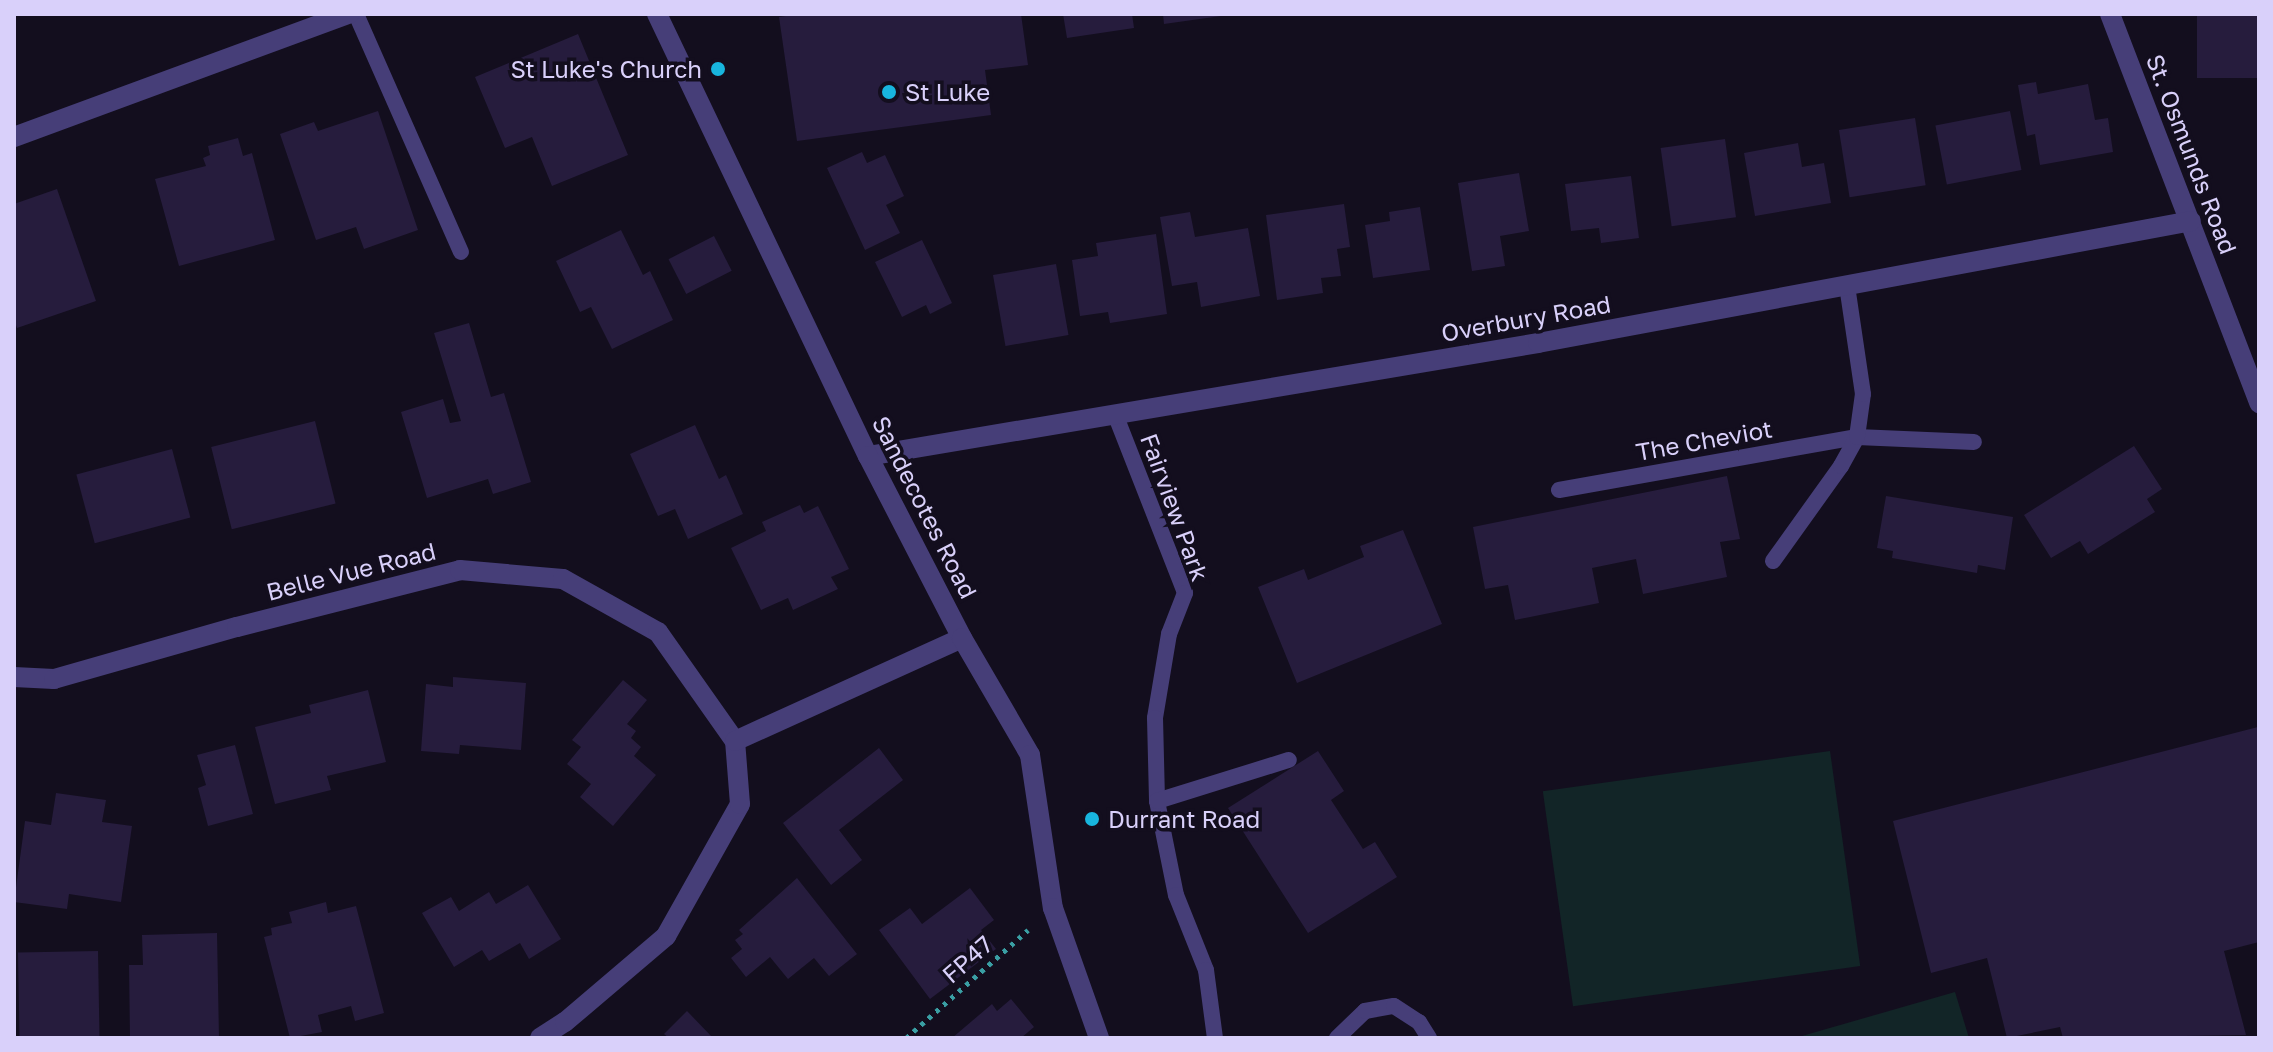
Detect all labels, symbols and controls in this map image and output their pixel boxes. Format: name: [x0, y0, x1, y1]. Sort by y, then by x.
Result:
street label: St. Osmunds Road: [2141, 50, 2243, 258]
place label: St Luke's Church: [510, 55, 702, 83]
marker: St Luke's Church: [709, 60, 727, 78]
place label: St Luke: [905, 78, 990, 106]
marker: St Luke: [880, 83, 898, 101]
street label: Overbury Road: [1439, 289, 1613, 347]
street label: Sandecotes Road: [867, 411, 983, 603]
street label: The Cheviot: [1634, 414, 1774, 466]
street label: Fairview Park: [1135, 429, 1215, 585]
street label: Belle Vue Road: [263, 536, 439, 606]
place label: Durrant Road: [1108, 805, 1260, 833]
marker: Durrant Road: [1083, 810, 1101, 828]
street label: FP47: [936, 929, 998, 989]

